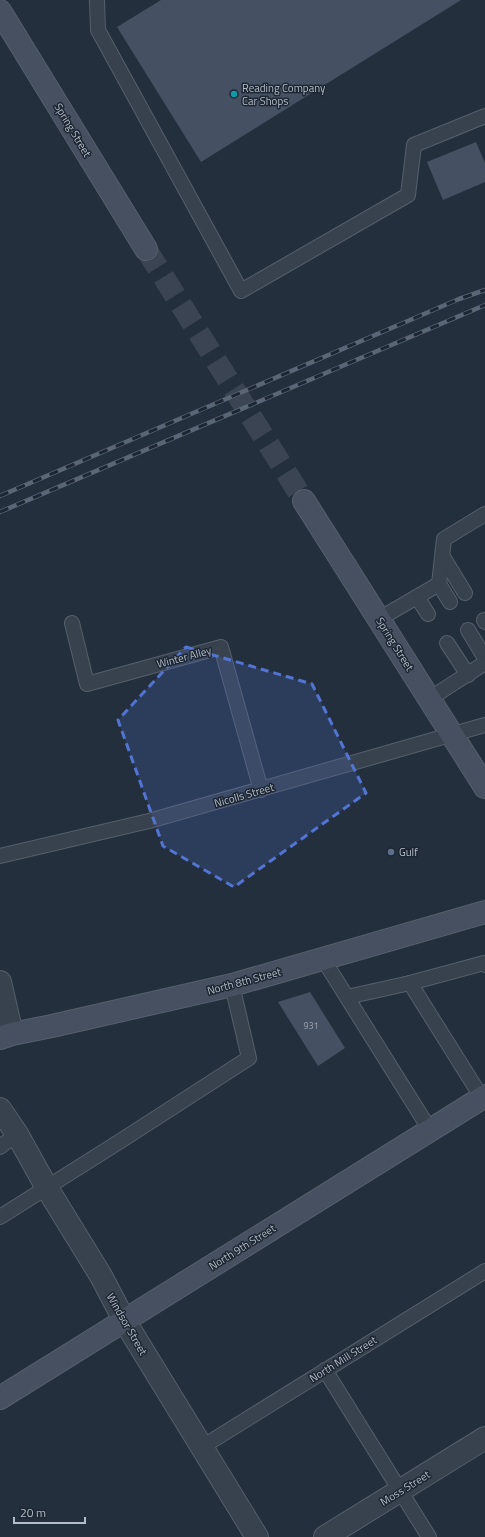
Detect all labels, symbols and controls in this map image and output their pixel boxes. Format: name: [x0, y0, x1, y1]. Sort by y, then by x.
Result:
place label: Reading Company Car Shops: [242, 80, 326, 109]
marker: Reading Company Car Shops: [229, 89, 239, 99]
street label: Spring Street: [51, 100, 95, 160]
street label: Spring Street: [372, 614, 418, 674]
street label: Winter Alley: [155, 642, 214, 672]
street label: Nicolls Street: [212, 779, 276, 811]
place label: Gulf: [399, 844, 418, 860]
marker: Gulf: [386, 847, 396, 857]
street label: North 8th Street: [205, 963, 283, 999]
house number: 931: [303, 1019, 319, 1032]
street label: North 9th Street: [206, 1220, 279, 1274]
street label: Windsor Street: [103, 1290, 151, 1358]
street label: North Mill Street: [306, 1332, 380, 1386]
street label: Moss Street: [377, 1466, 433, 1510]
scale bar: [14, 1499, 85, 1525]
text: 20 m: [20, 1503, 46, 1522]

